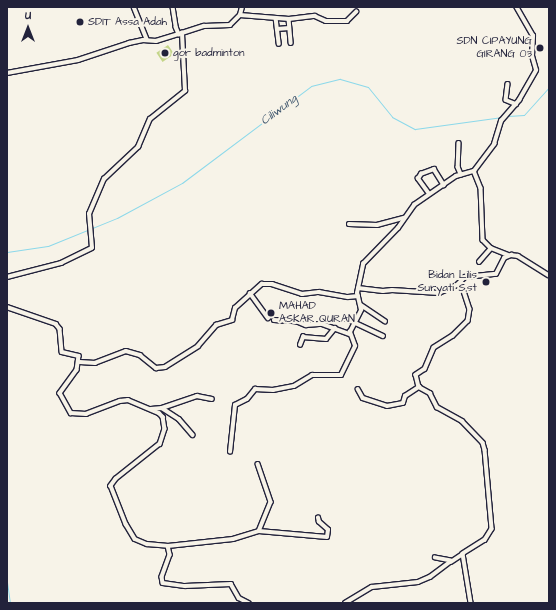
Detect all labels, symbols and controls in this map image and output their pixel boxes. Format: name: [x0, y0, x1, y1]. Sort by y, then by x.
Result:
north arrow: [8, 8, 48, 48]
text: U: [25, 8, 31, 23]
place label: SDIT Assa Adah: [88, 15, 167, 29]
marker: SDIT Assa Adah: [75, 17, 85, 27]
place label: SDN CIPAYUNG GIRANG 03: [456, 35, 532, 61]
marker: SDN CIPAYUNG GIRANG 03: [535, 43, 545, 53]
place label: gor badminton: [173, 46, 245, 60]
marker: gor badminton: [160, 48, 170, 58]
water label: Ciliwung: [258, 92, 300, 128]
place label: Bidan Lilis Suryati S.st: [418, 269, 477, 295]
marker: Bidan Lilis Suryati S.st: [480, 276, 492, 288]
place label: MAHAD ASKAR QURAN: [279, 300, 355, 326]
marker: MAHAD ASKAR QURAN: [266, 308, 276, 318]

